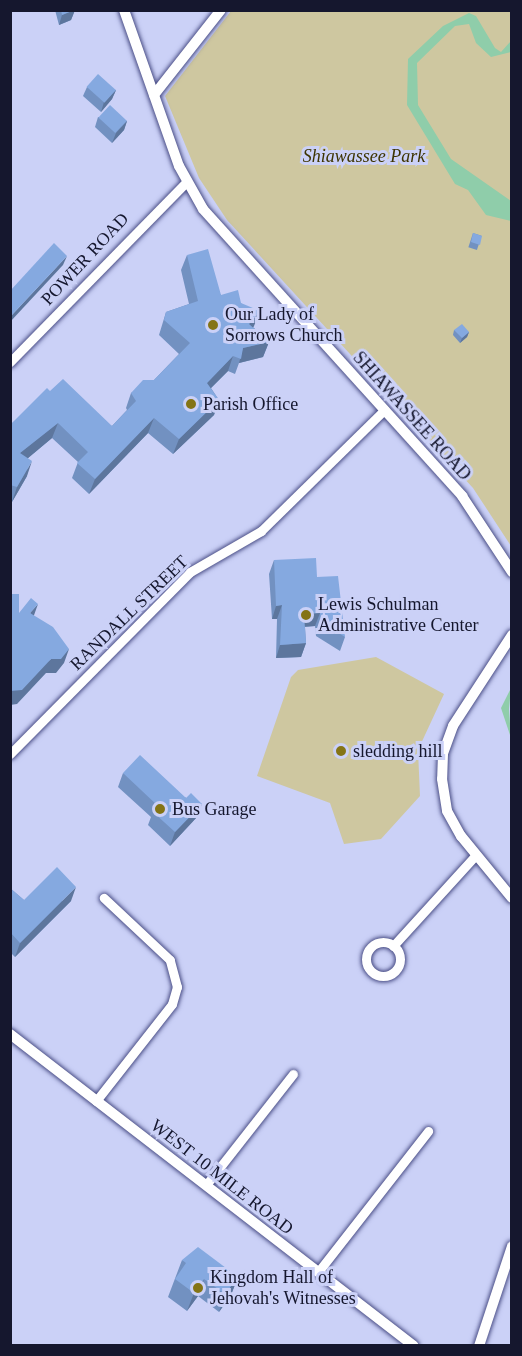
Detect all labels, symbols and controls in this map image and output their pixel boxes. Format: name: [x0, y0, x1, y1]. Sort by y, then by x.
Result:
park label: Shiawassee Park: [303, 145, 425, 167]
street label: POWER ROAD: [37, 208, 133, 310]
place label: Our Lady of Sorrows Church: [225, 304, 342, 346]
marker: Our Lady of Sorrows Church: [206, 318, 220, 332]
street label: SHIAWASSEE ROAD: [348, 347, 476, 485]
place label: Parish Office: [203, 393, 298, 415]
marker: Parish Office: [184, 397, 198, 411]
street label: RANDALL STREET: [65, 551, 193, 675]
place label: Lewis Schulman Administrative Center: [318, 594, 478, 636]
marker: Lewis Schulman Administrative Center: [299, 608, 313, 622]
place label: sledding hill: [353, 740, 442, 762]
marker: sledding hill: [334, 744, 348, 758]
place label: Bus Garage: [172, 798, 256, 820]
marker: Bus Garage: [153, 802, 167, 816]
street label: WEST 10 MILE ROAD: [146, 1114, 298, 1240]
place label: Kingdom Hall of Jehovah's Witnesses: [210, 1267, 356, 1310]
marker: Kingdom Hall of Jehovah's Witnesses: [191, 1281, 205, 1295]

